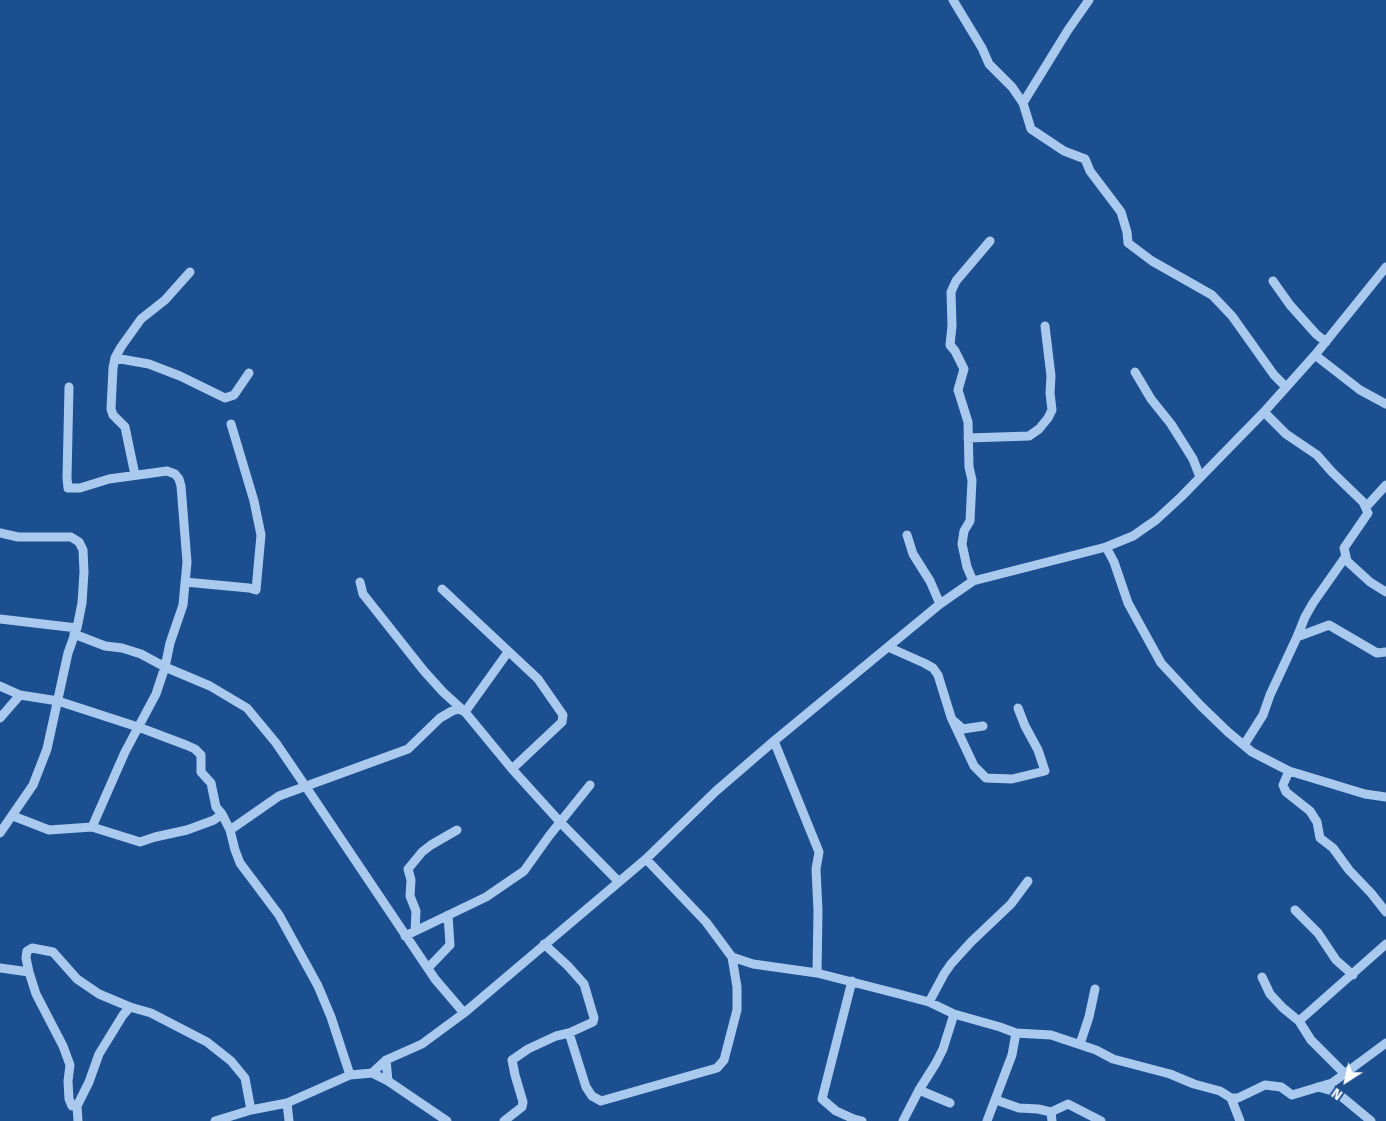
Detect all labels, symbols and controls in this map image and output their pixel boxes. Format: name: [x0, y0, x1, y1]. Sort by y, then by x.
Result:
north arrow: [1321, 1056, 1371, 1106]
text: N: [1328, 1084, 1346, 1103]

